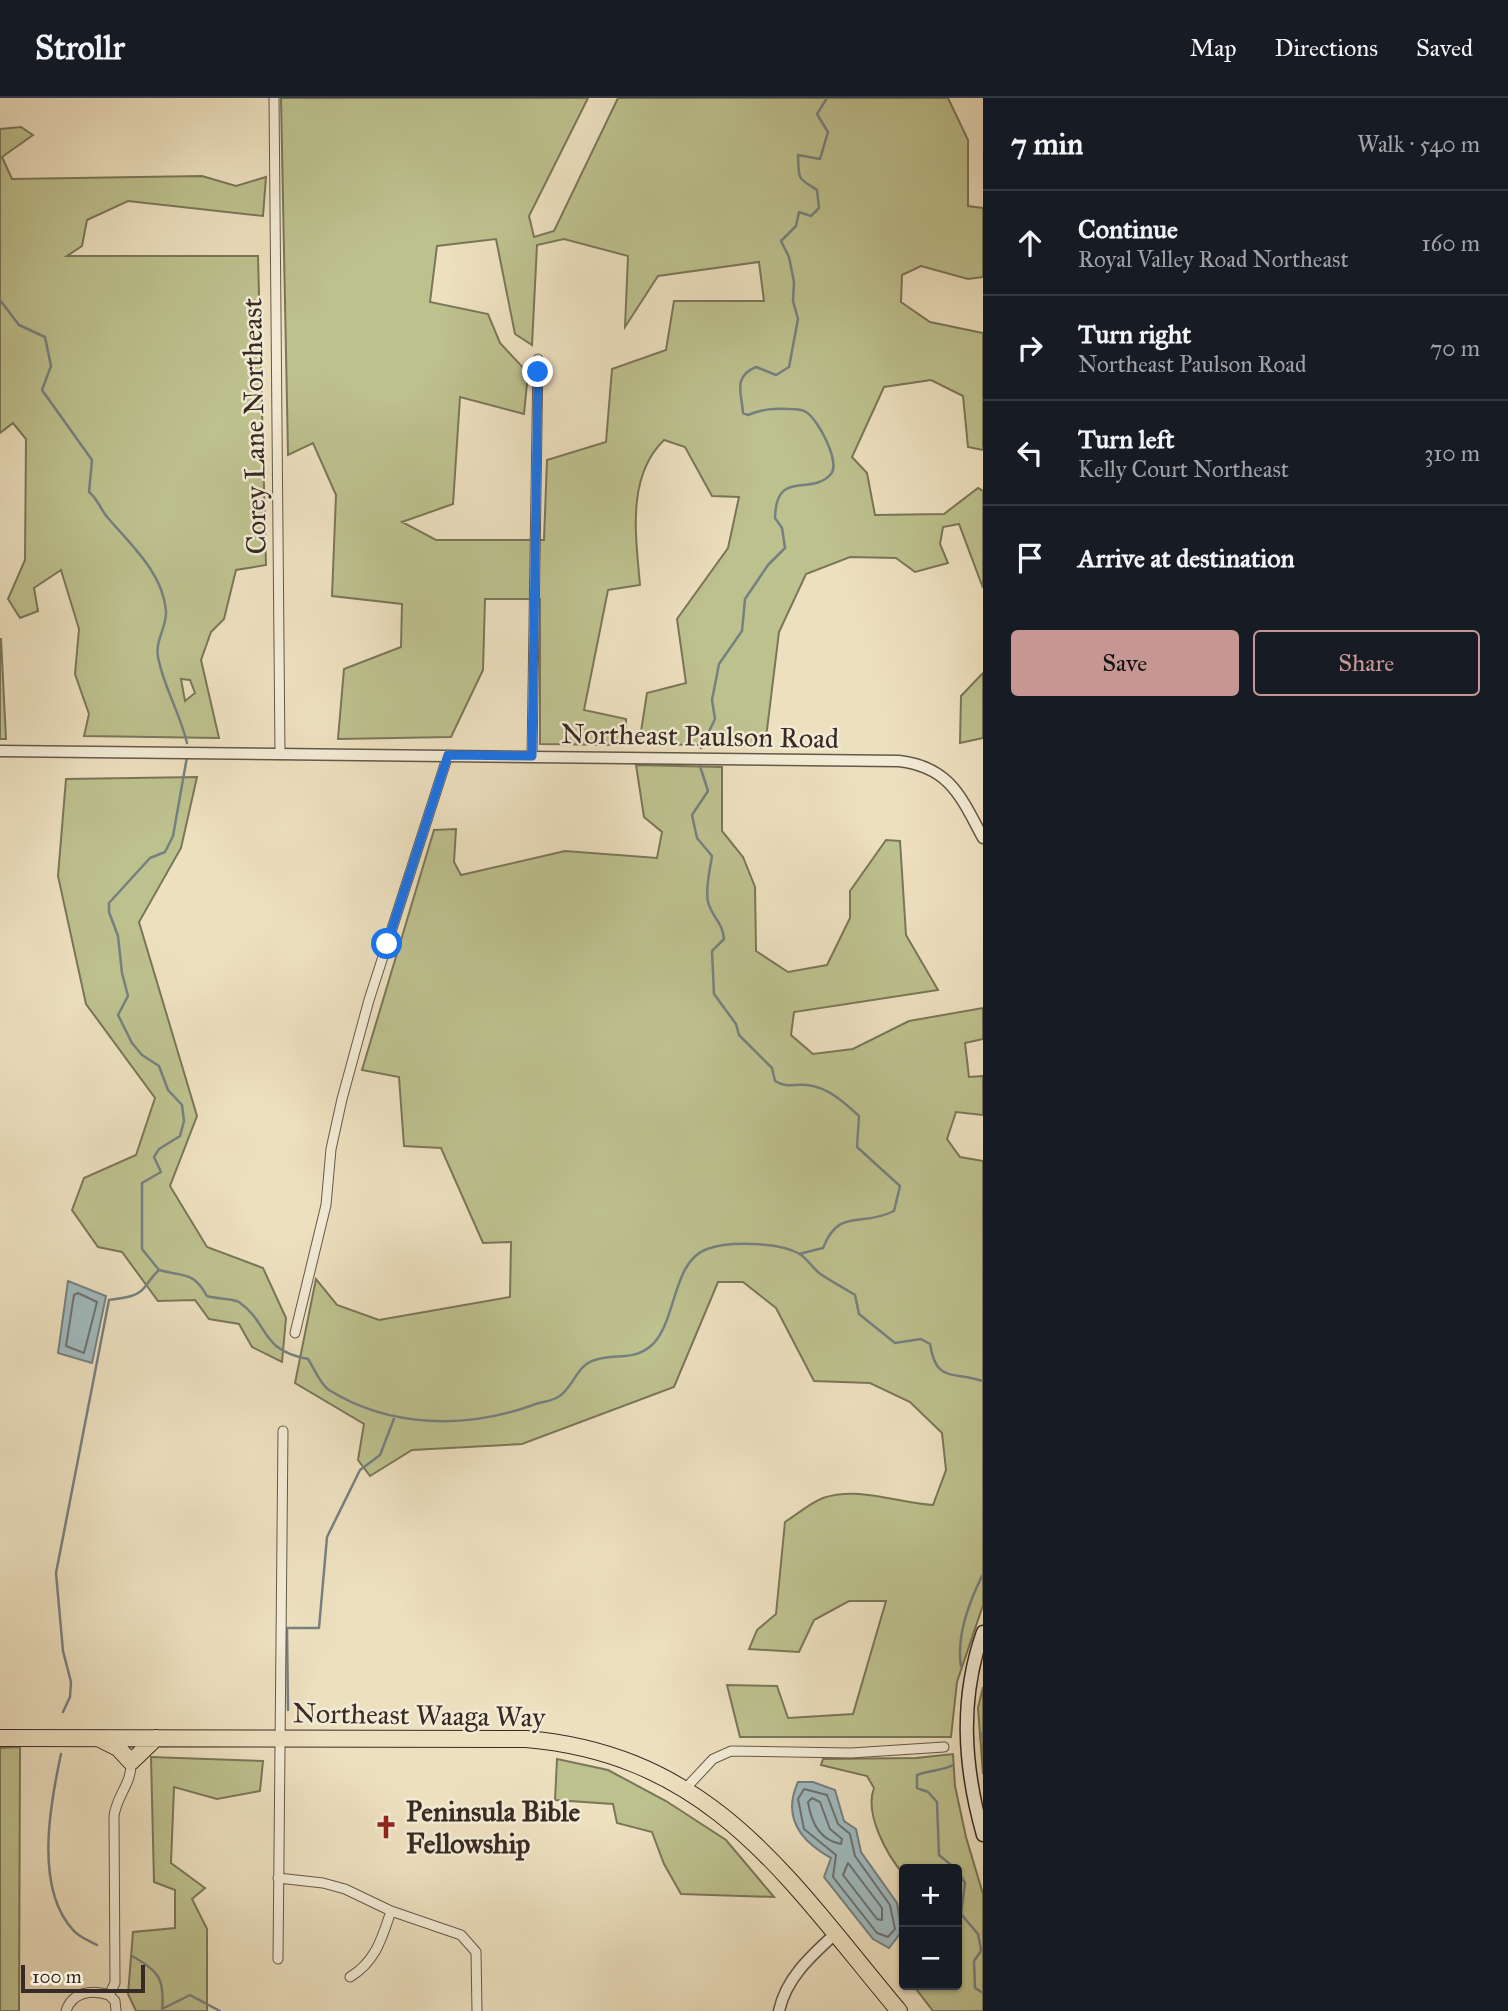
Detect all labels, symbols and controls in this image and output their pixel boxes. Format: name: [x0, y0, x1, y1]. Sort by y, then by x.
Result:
text: Strollr: [35, 28, 125, 68]
text: Map: [1190, 33, 1237, 63]
text: Directions: [1275, 33, 1378, 63]
text: Saved: [1416, 33, 1473, 63]
text: 7 min: [1011, 126, 1083, 162]
text: Walk · 540 m: [1357, 130, 1480, 158]
text: Continue: [1078, 213, 1178, 245]
icon: ahead: [1011, 224, 1049, 262]
text: 160 m: [1422, 229, 1480, 257]
text: Royal Valley Road Northeast: [1078, 245, 1349, 273]
street label: Corey Lane Northeast: [234, 297, 274, 555]
text: Turn right: [1078, 318, 1191, 350]
icon: right: [1011, 329, 1049, 367]
text: 70 m: [1430, 334, 1480, 362]
text: Northeast Paulson Road: [1078, 350, 1307, 378]
route end: [522, 356, 553, 387]
text: Turn left: [1078, 423, 1174, 455]
icon: left: [1011, 434, 1049, 472]
text: 310 m: [1424, 439, 1480, 467]
text: Kelly Court Northeast: [1078, 455, 1289, 483]
icon: arrive: [1011, 539, 1049, 577]
text: Arrive at destination: [1078, 542, 1295, 574]
button: Save: [1011, 630, 1239, 696]
button: Share: [1253, 630, 1480, 696]
street label: Northeast Paulson Road: [561, 716, 839, 756]
route start: [371, 928, 402, 959]
street label: Northeast Waaga Way: [292, 1695, 546, 1735]
place label: Peninsula Bible Fellowship: [406, 1794, 580, 1861]
church icon: Peninsula Bible Fellowship: [372, 1813, 400, 1841]
map controls: [899, 1864, 962, 1990]
button: +: [899, 1864, 962, 1927]
button: −: [899, 1927, 962, 1990]
scale bar: [21, 1962, 145, 1994]
text: 100 m: [32, 1965, 82, 1988]

